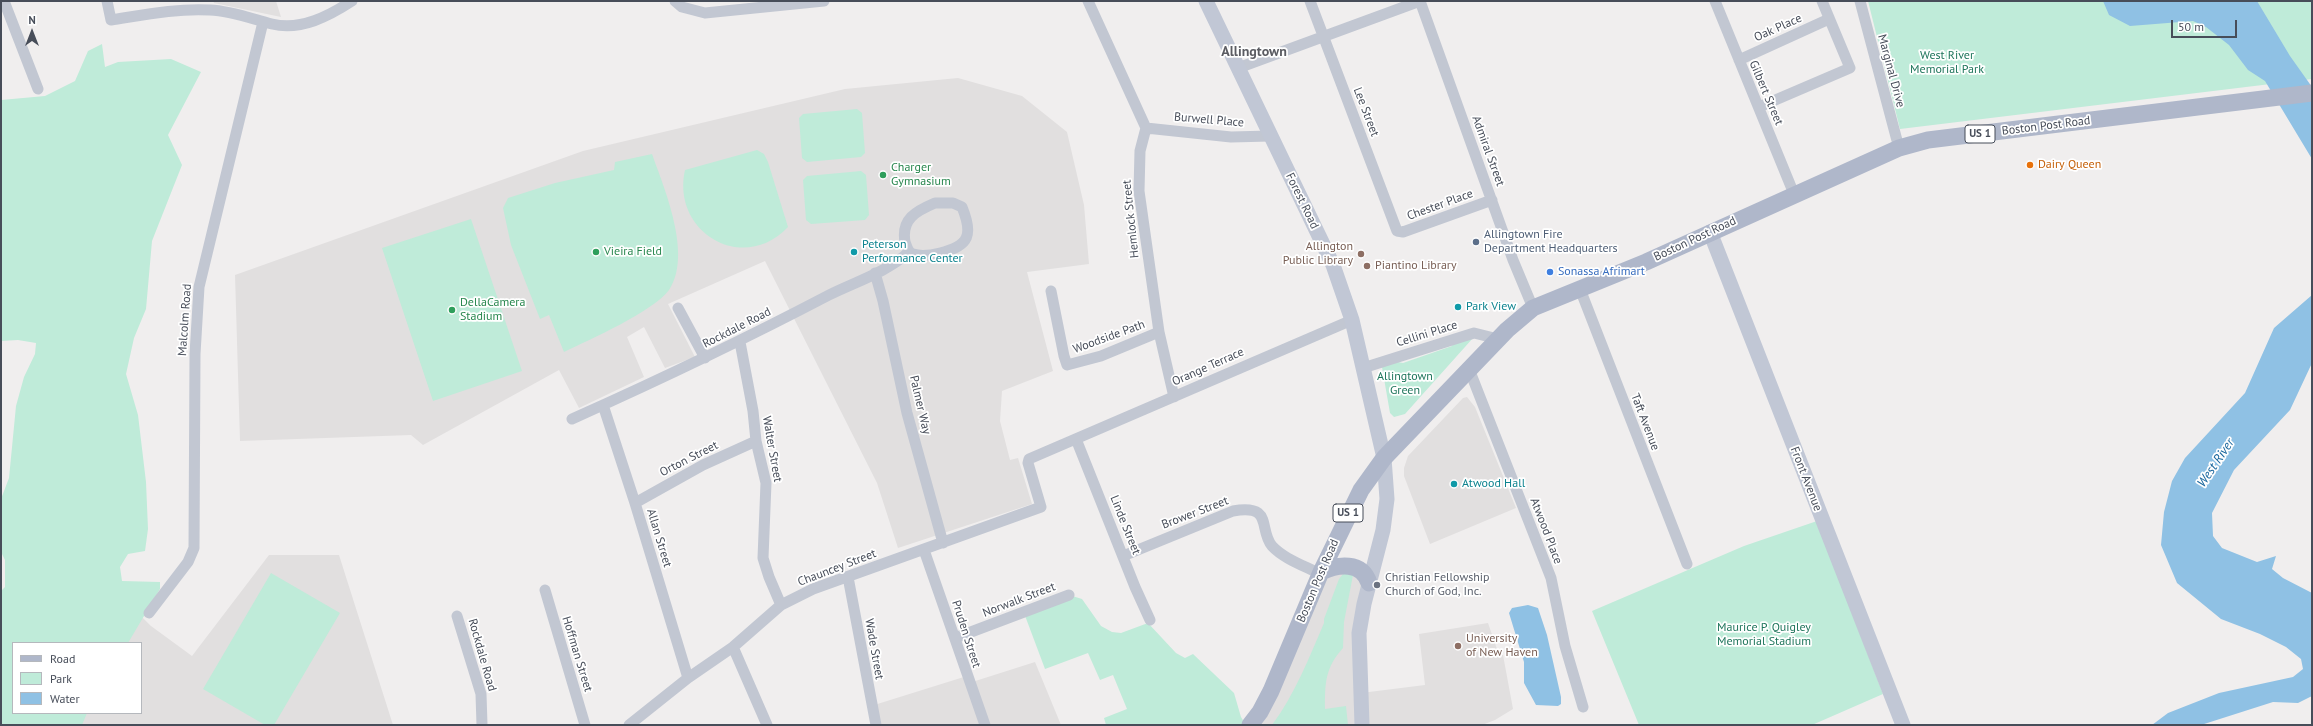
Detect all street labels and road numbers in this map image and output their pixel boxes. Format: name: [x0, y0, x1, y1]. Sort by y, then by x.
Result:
street label: Oak Place: [1752, 11, 1804, 45]
street label: Marginal Drive: [1874, 33, 1908, 109]
street label: Gilbert Street: [1746, 58, 1786, 128]
street label: Lee Street: [1350, 85, 1382, 139]
street label: Burwell Place: [1174, 110, 1244, 130]
street label: Boston Post Road: [2001, 113, 2091, 139]
street label: Admiral Street: [1469, 114, 1507, 188]
road number: US 1: [1965, 125, 1995, 143]
street label: Forest Road: [1282, 171, 1322, 231]
street label: Hemlock Street: [1120, 179, 1142, 259]
street label: Chester Place: [1405, 186, 1475, 224]
street label: Boston Post Road: [1652, 214, 1738, 264]
street label: Malcolm Road: [175, 283, 195, 357]
street label: Rockdale Road: [700, 305, 774, 351]
street label: Woodside Path: [1071, 317, 1147, 357]
street label: Cellini Place: [1395, 318, 1459, 350]
street label: Orange Terrace: [1170, 345, 1246, 389]
street label: Palmer Way: [906, 374, 934, 436]
street label: Taft Avenue: [1628, 392, 1662, 452]
street label: Walter Street: [759, 415, 785, 483]
street label: Orton Street: [657, 438, 721, 480]
street label: Front Avenue: [1787, 445, 1825, 513]
street label: Linde Street: [1107, 493, 1143, 557]
street label: Brower Street: [1160, 494, 1230, 532]
street label: Atwood Place: [1527, 496, 1565, 566]
road number: US 1: [1333, 504, 1363, 522]
street label: Allan Street: [643, 507, 675, 569]
street label: Boston Post Road: [1294, 537, 1342, 625]
street label: Chauncey Street: [796, 546, 878, 590]
street label: Norwalk Street: [981, 580, 1057, 620]
street label: Pruden Street: [948, 599, 984, 669]
street label: Hoffman Street: [559, 615, 595, 693]
street label: Rockdale Road: [465, 617, 499, 693]
street label: Wade Street: [862, 617, 886, 681]

